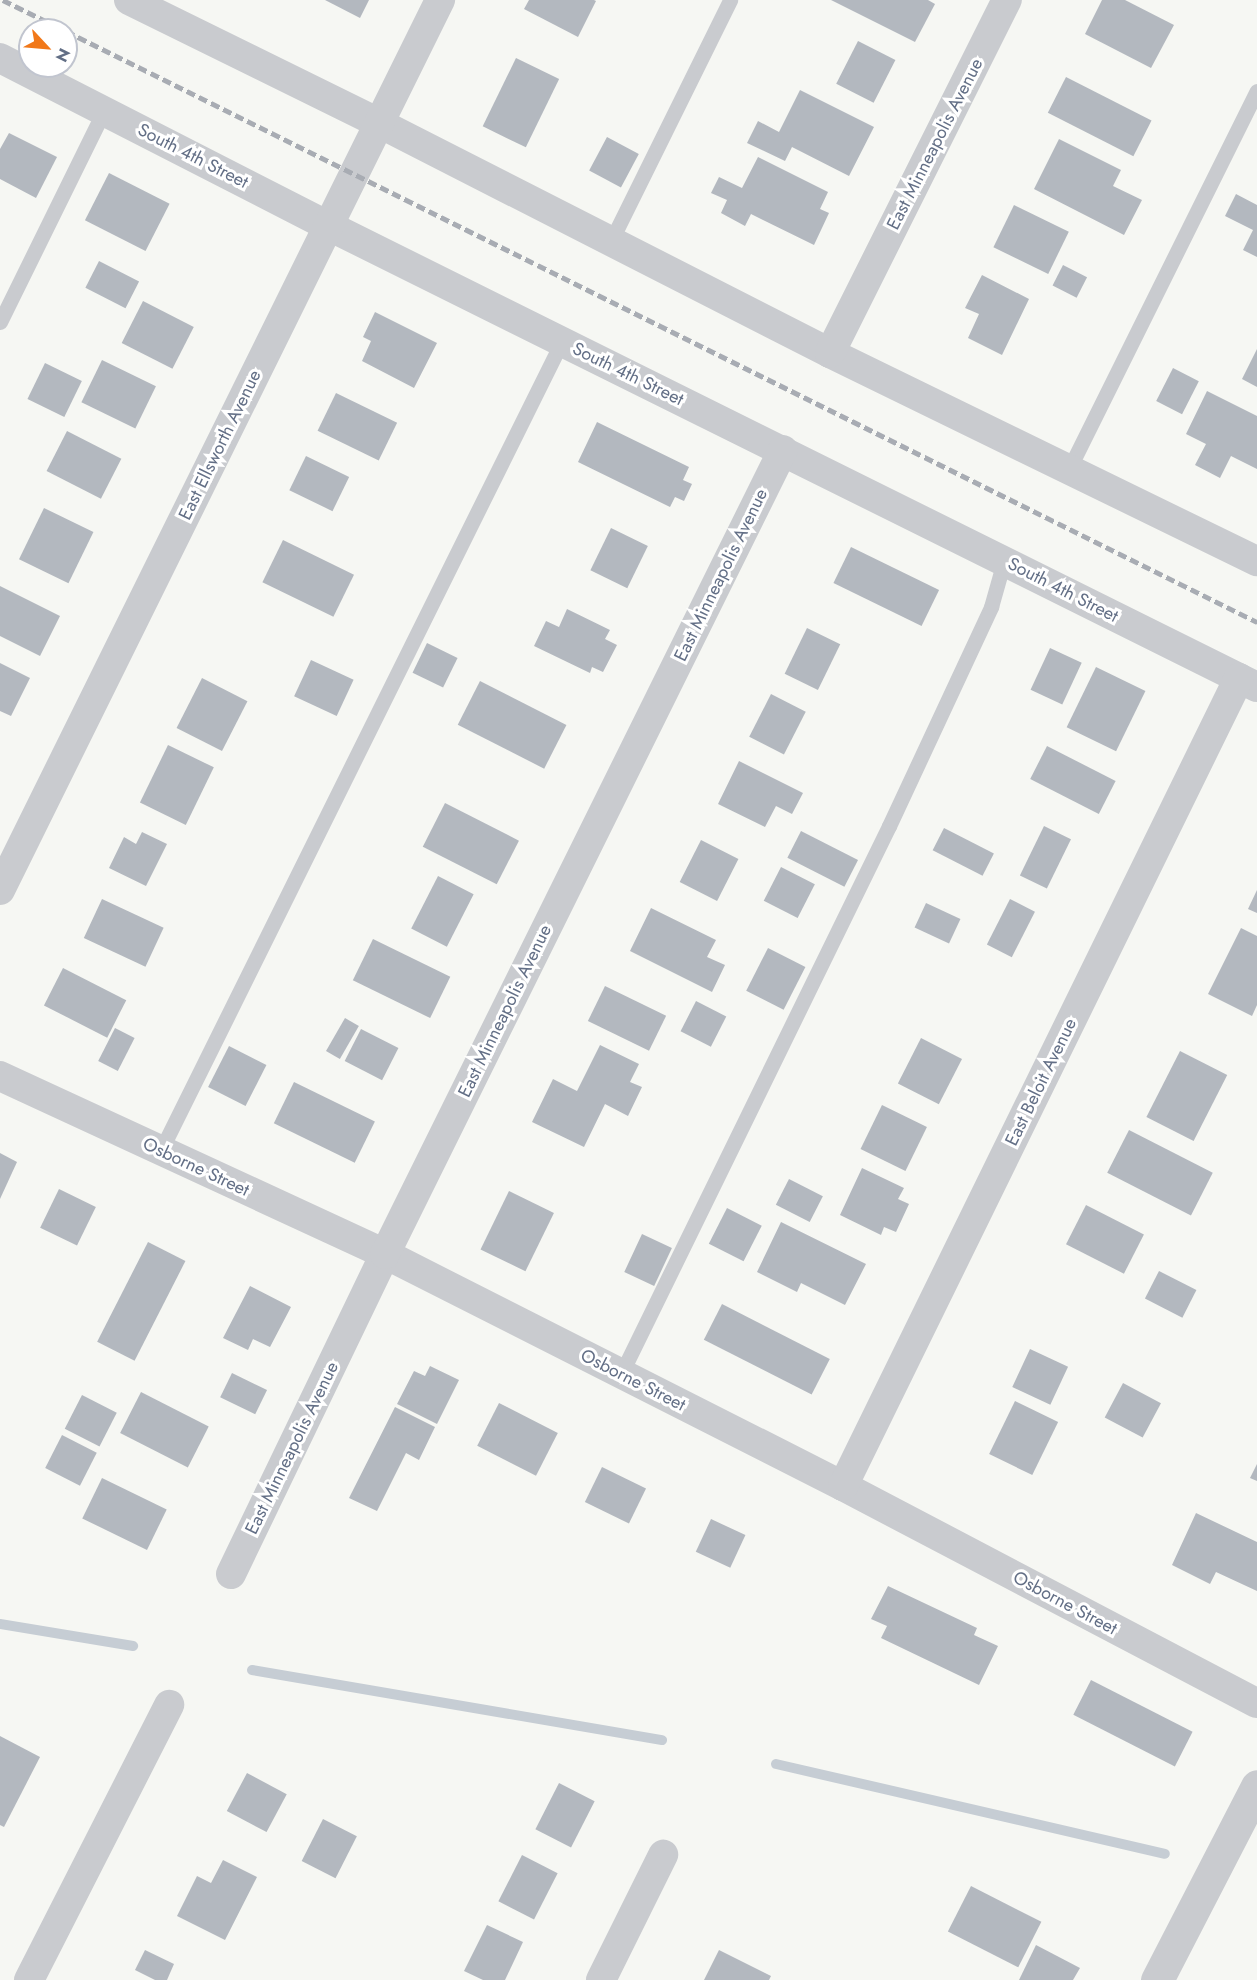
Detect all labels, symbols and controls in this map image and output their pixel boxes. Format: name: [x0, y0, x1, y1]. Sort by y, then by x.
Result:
north arrow: [18, 18, 78, 78]
text: N: [50, 44, 76, 66]
street label: East Minneapolis Avenue: [882, 55, 988, 233]
street label: South 4th Street: [134, 119, 252, 193]
street label: South 4th Street: [569, 338, 687, 410]
street label: East Ellsworth Avenue: [174, 367, 266, 523]
street label: East Minneapolis Avenue: [670, 485, 772, 665]
street label: South 4th Street: [1004, 553, 1122, 627]
street label: East Minneapolis Avenue: [454, 921, 556, 1101]
street label: East Beloit Avenue: [1001, 1015, 1081, 1149]
street label: Osborne Street: [139, 1133, 253, 1201]
street label: Osborne Street: [577, 1344, 689, 1416]
street label: East Minneapolis Avenue: [241, 1358, 343, 1538]
street label: Osborne Street: [1009, 1567, 1121, 1639]

